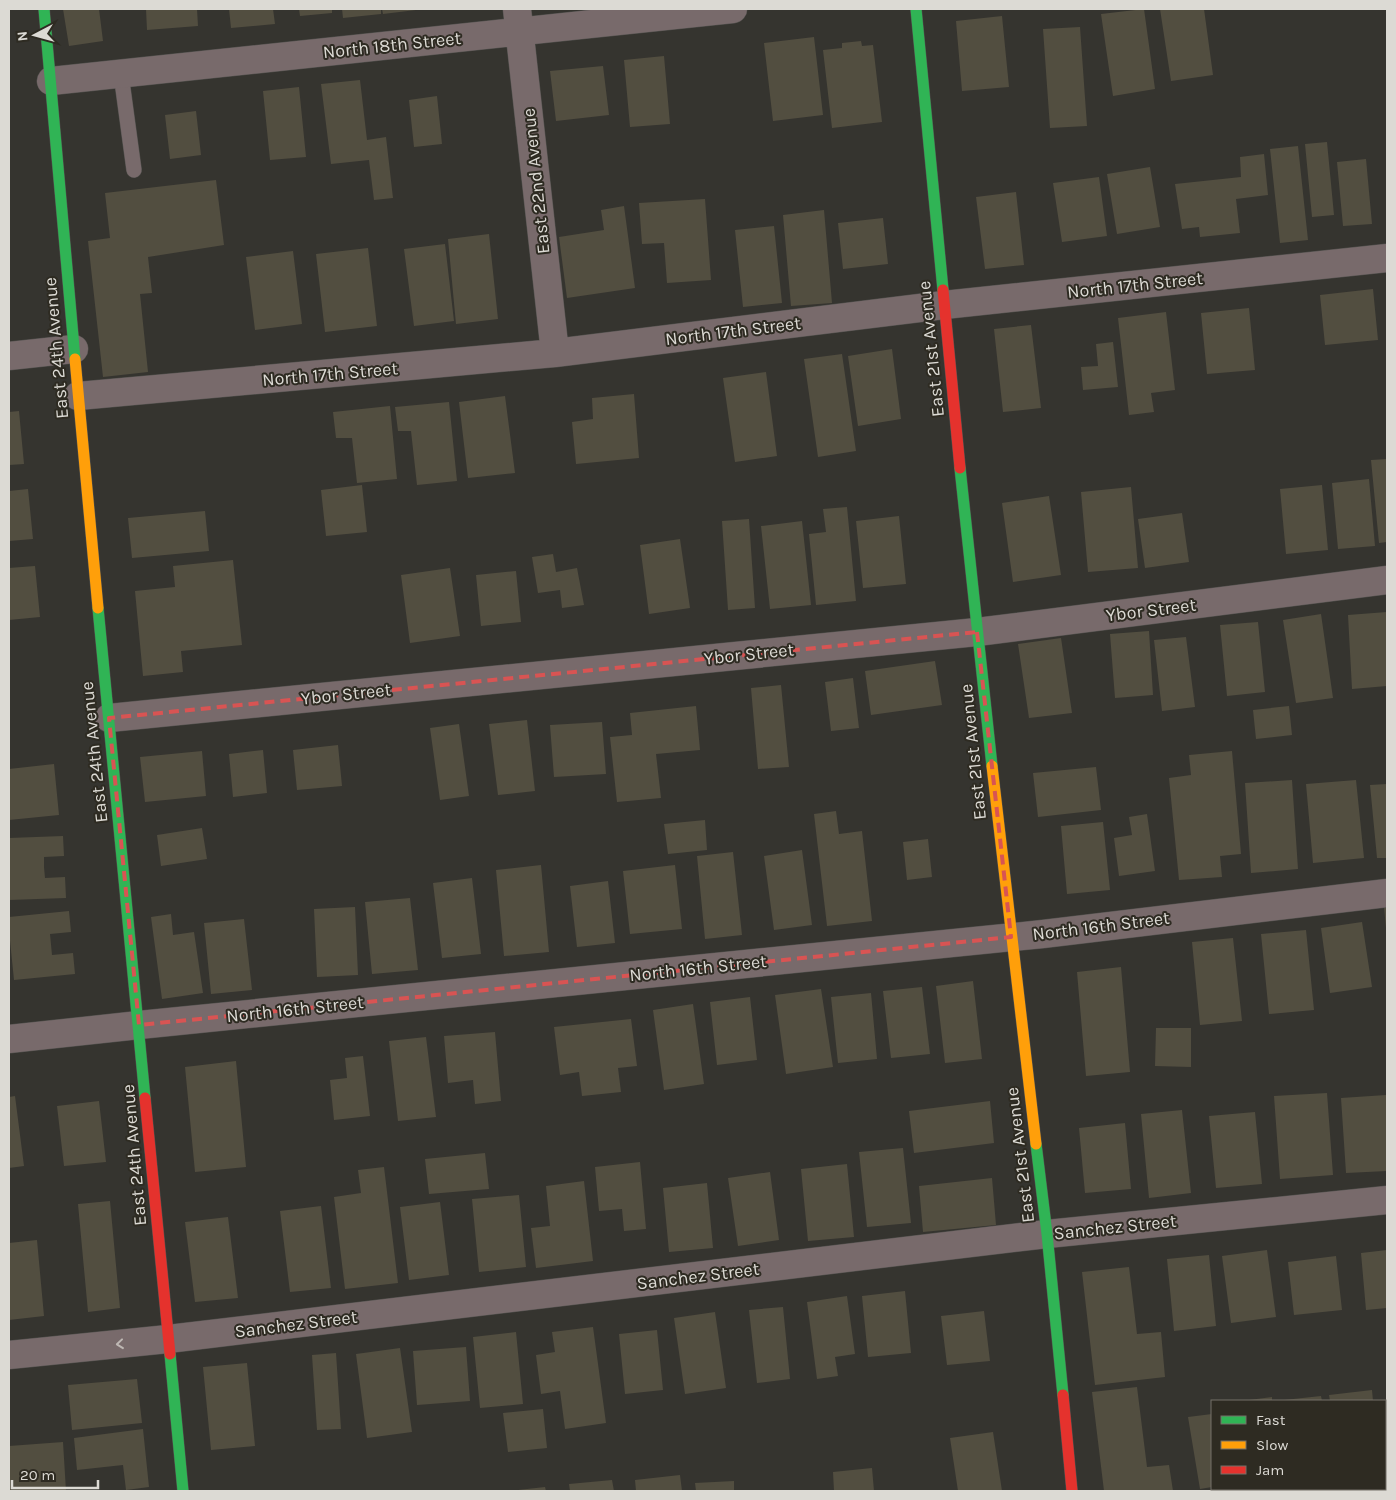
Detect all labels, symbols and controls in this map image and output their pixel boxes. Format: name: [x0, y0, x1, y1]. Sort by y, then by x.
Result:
north arrow: [10, 10, 60, 60]
street label: North 18th Street: [322, 27, 462, 63]
text: N: [14, 30, 32, 42]
street label: East 22nd Avenue: [517, 107, 555, 255]
street label: North 17th Street: [1066, 267, 1204, 303]
street label: East 24th Avenue: [39, 276, 73, 420]
street label: East 21st Avenue: [913, 280, 949, 418]
street label: North 17th Street: [664, 312, 802, 350]
street label: North 17th Street: [261, 357, 399, 391]
street label: Ybor Street: [1105, 594, 1198, 626]
street label: Ybor Street: [703, 638, 795, 670]
street label: Ybor Street: [300, 678, 392, 710]
street label: East 24th Avenue: [76, 680, 112, 824]
street label: East 21st Avenue: [955, 683, 991, 821]
street label: North 16th Street: [1031, 907, 1171, 945]
street label: North 16th Street: [628, 950, 768, 986]
street label: North 16th Street: [225, 991, 365, 1027]
street label: East 24th Avenue: [117, 1083, 151, 1227]
street label: East 21st Avenue: [1001, 1086, 1039, 1224]
street label: Sanchez Street: [1053, 1210, 1178, 1244]
street label: Sanchez Street: [635, 1258, 761, 1294]
street label: Sanchez Street: [233, 1306, 359, 1342]
one-way arrow: [115, 1338, 123, 1349]
legend: [1211, 1400, 1386, 1490]
text: Fast: [1256, 1411, 1286, 1429]
text: Slow: [1256, 1436, 1288, 1454]
scale bar: [12, 1458, 99, 1490]
text: Jam: [1256, 1461, 1284, 1479]
text: 20 m: [20, 1466, 55, 1484]

